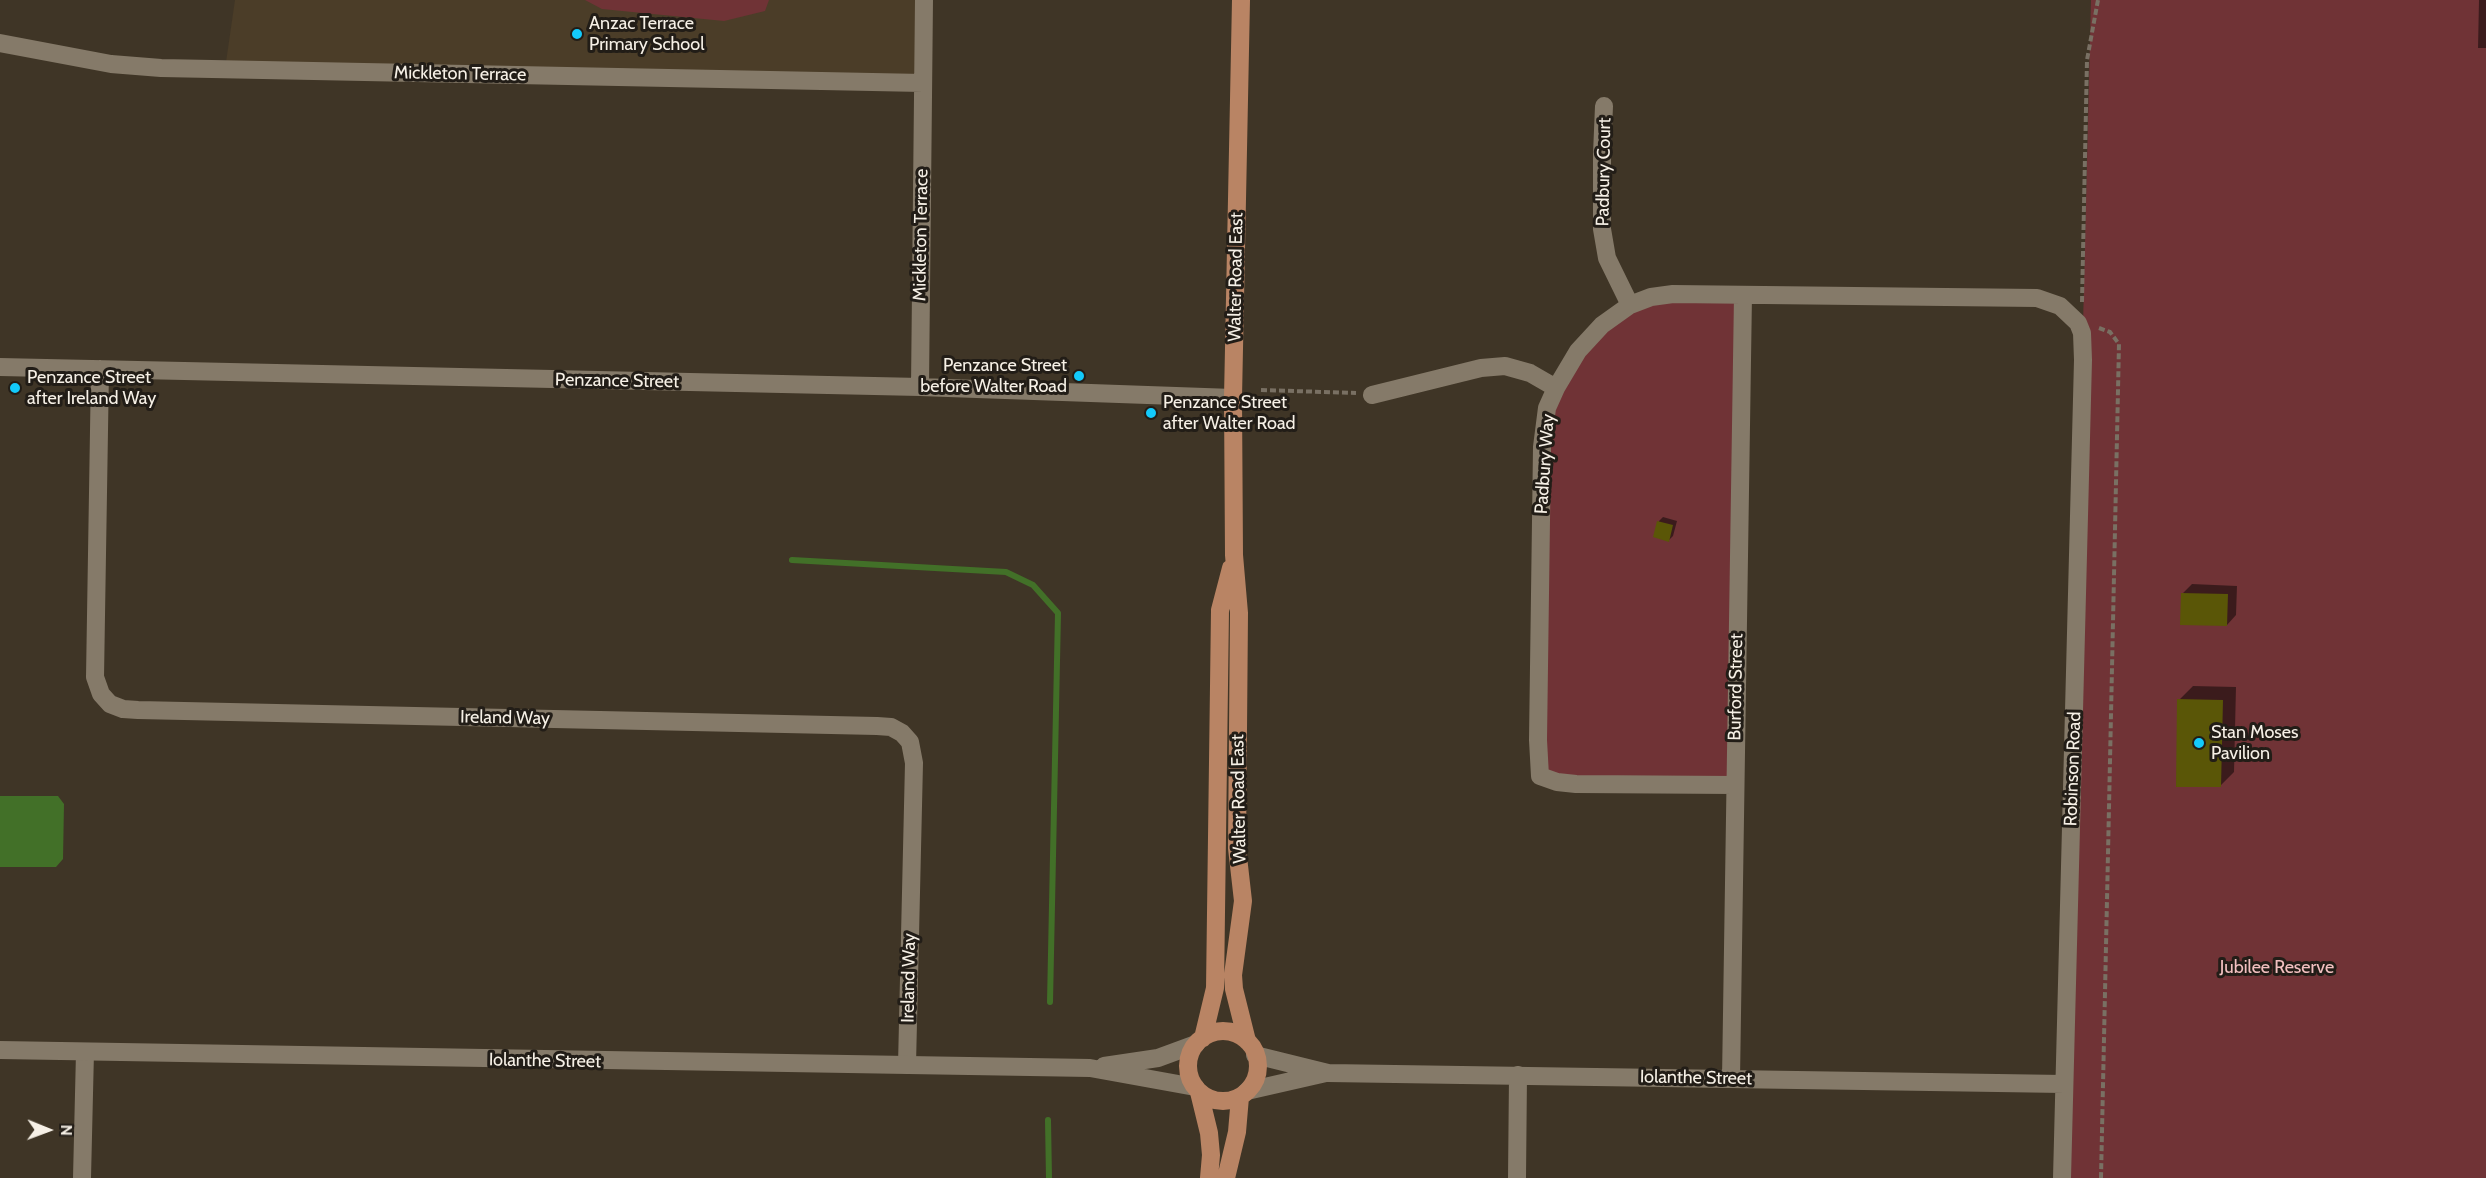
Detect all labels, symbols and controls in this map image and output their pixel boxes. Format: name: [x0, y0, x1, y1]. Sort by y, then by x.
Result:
place label: Anzac Terrace Primary School: [589, 13, 704, 56]
marker: Anzac Terrace Primary School: [570, 27, 584, 41]
street label: Mickleton Terrace: [394, 62, 526, 86]
street label: Padbury Court: [1592, 117, 1616, 227]
street label: Mickleton Terrace: [909, 169, 933, 301]
street label: Walter Road East: [1224, 212, 1248, 342]
place label: Penzance Street before Walter Road: [920, 355, 1067, 398]
place label: Penzance Street after Ireland Way: [27, 367, 156, 410]
street label: Penzance Street: [555, 369, 679, 393]
marker: Penzance Street before Walter Road: [1072, 369, 1086, 383]
marker: Penzance Street after Ireland Way: [8, 381, 22, 395]
place label: Penzance Street after Walter Road: [1163, 392, 1296, 434]
marker: Penzance Street after Walter Road: [1144, 406, 1158, 420]
street label: Padbury Way: [1531, 413, 1559, 515]
street label: Burford Street: [1724, 633, 1748, 741]
street label: Ireland Way: [460, 706, 550, 730]
street label: Robinson Road: [2060, 711, 2086, 827]
place label: Stan Moses Pavilion: [2211, 722, 2298, 764]
street label: Walter Road East: [1227, 734, 1251, 864]
marker: Stan Moses Pavilion: [2192, 736, 2206, 750]
street label: Ireland Way: [897, 933, 921, 1023]
park label: Jubilee Reserve: [2220, 957, 2334, 979]
street label: Iolanthe Street: [489, 1049, 601, 1073]
street label: Iolanthe Street: [1640, 1066, 1752, 1090]
north arrow: [18, 1100, 78, 1160]
text: N: [57, 1125, 76, 1136]

